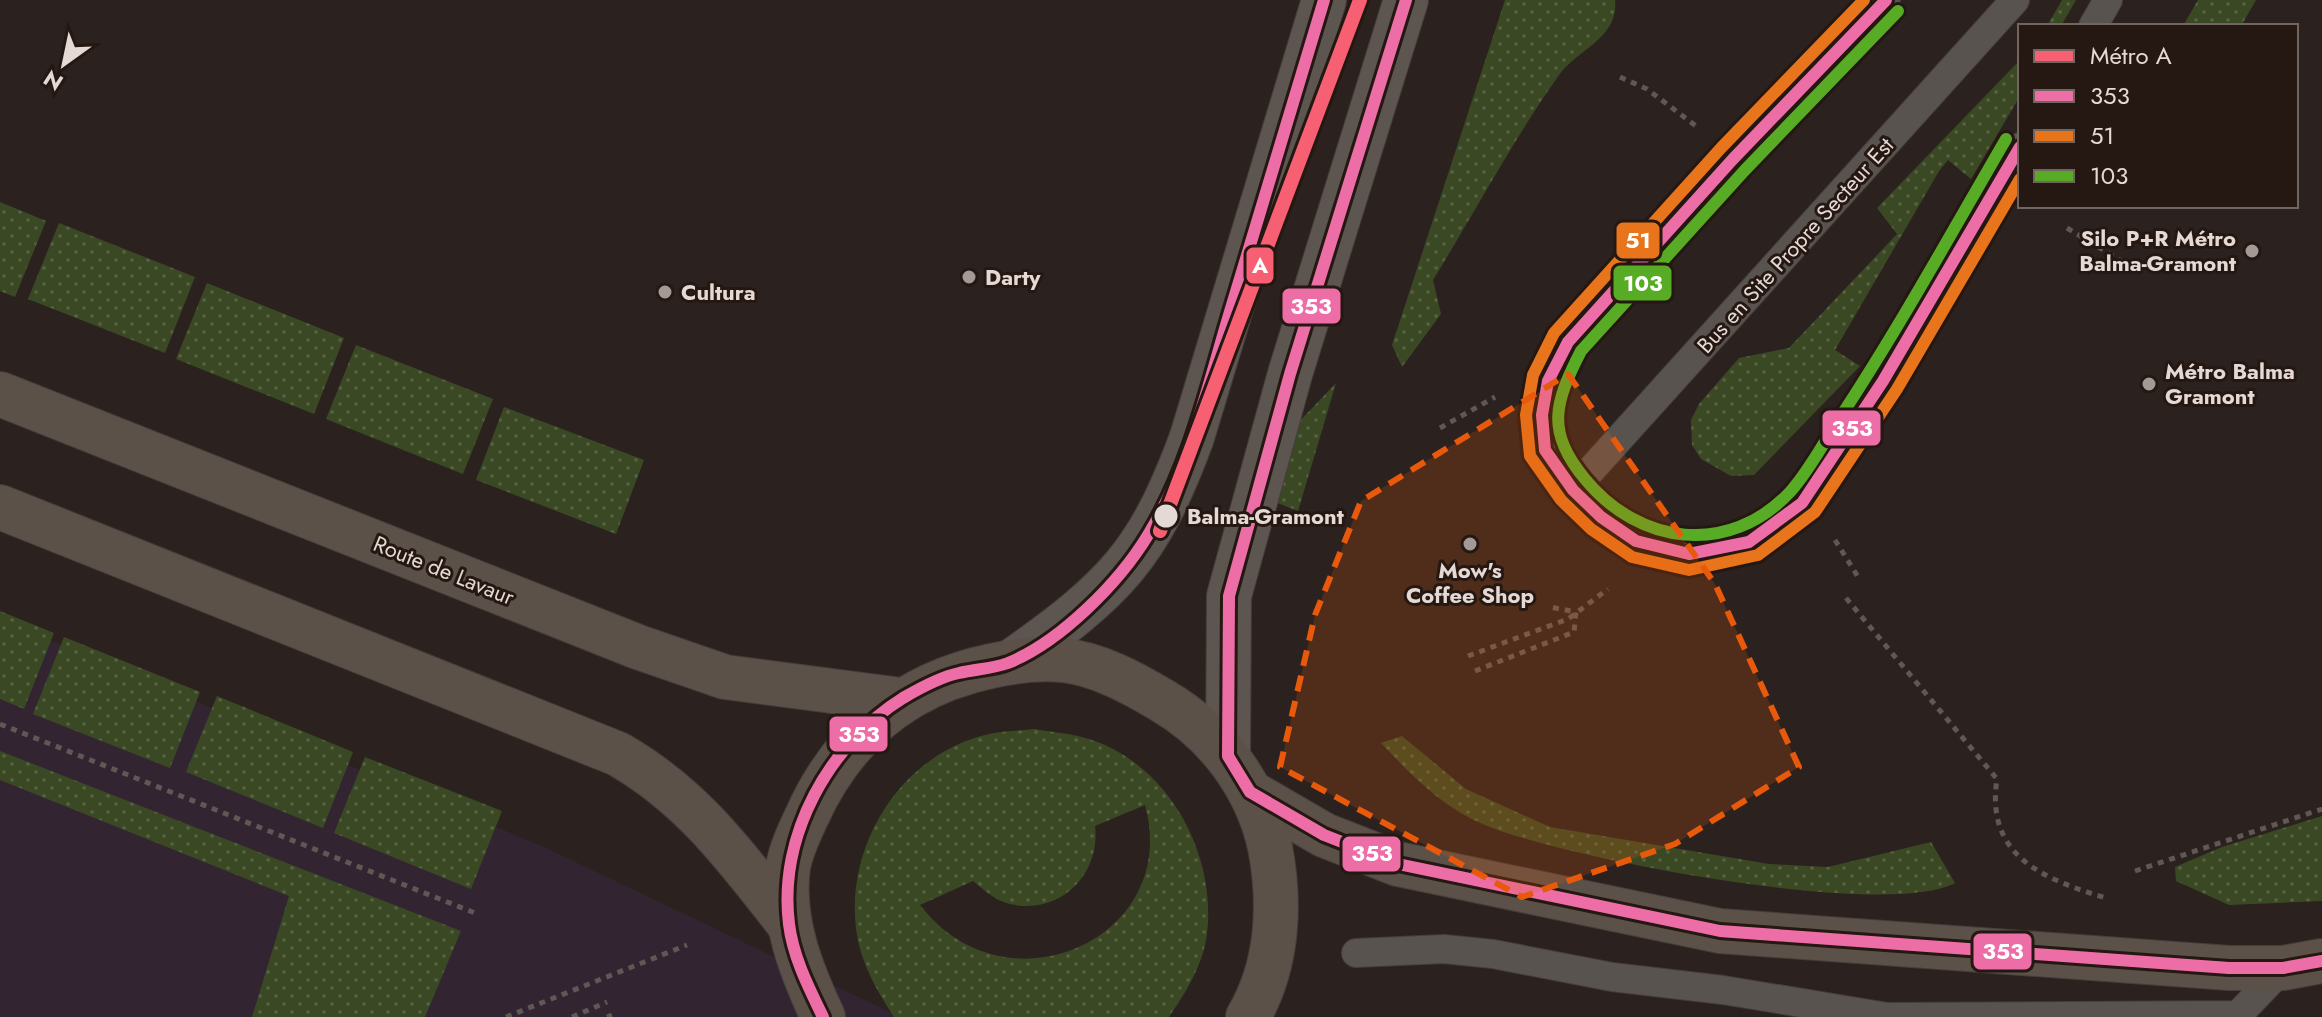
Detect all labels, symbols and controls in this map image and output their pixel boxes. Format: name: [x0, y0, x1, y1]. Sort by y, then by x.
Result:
north arrow: [24, 24, 104, 104]
legend: [2018, 24, 2298, 208]
text: Métro A: [2090, 38, 2172, 73]
text: N: [37, 63, 69, 99]
text: 353: [2090, 78, 2130, 113]
text: 51: [2090, 118, 2114, 153]
street label: Bus en Site Propre Secteur Est: [1689, 129, 1901, 360]
text: 103: [2090, 158, 2128, 193]
line badge: 51: [1615, 221, 1661, 260]
place label: Silo P+R Métro Balma-Gramont: [2079, 222, 2236, 279]
text: 51: [1625, 224, 1651, 256]
marker: Silo P+R Métro Balma-Gramont: [2243, 242, 2261, 260]
line badge: A: [1245, 246, 1275, 285]
text: A: [1251, 249, 1269, 281]
place label: Darty: [985, 261, 1041, 293]
line badge: 103: [1612, 264, 1673, 302]
text: 103: [1623, 267, 1663, 299]
marker: Darty: [960, 268, 978, 286]
place label: Cultura: [681, 276, 756, 308]
marker: Cultura: [656, 283, 674, 301]
line badge: 353: [1281, 287, 1342, 325]
text: 353: [1290, 290, 1332, 322]
place label: Métro Balma Gramont: [2165, 355, 2295, 412]
marker: Métro Balma Gramont: [2140, 375, 2158, 393]
line badge: 353: [1821, 409, 1882, 447]
text: 353: [1831, 412, 1873, 444]
place label: Balma-Gramont: [1187, 500, 1344, 532]
marker: Balma-Gramont: [1152, 502, 1180, 530]
street label: Route de Lavaur: [369, 527, 520, 613]
marker: Mow's Coffee Shop: [1461, 535, 1479, 553]
place label: Mow's Coffee Shop: [1406, 554, 1534, 611]
line badge: 353: [828, 715, 889, 753]
text: 353: [838, 718, 880, 750]
line badge: 353: [1341, 835, 1402, 873]
text: 353: [1351, 837, 1393, 869]
line badge: 353: [1972, 932, 2033, 971]
text: 353: [1982, 935, 2024, 967]

